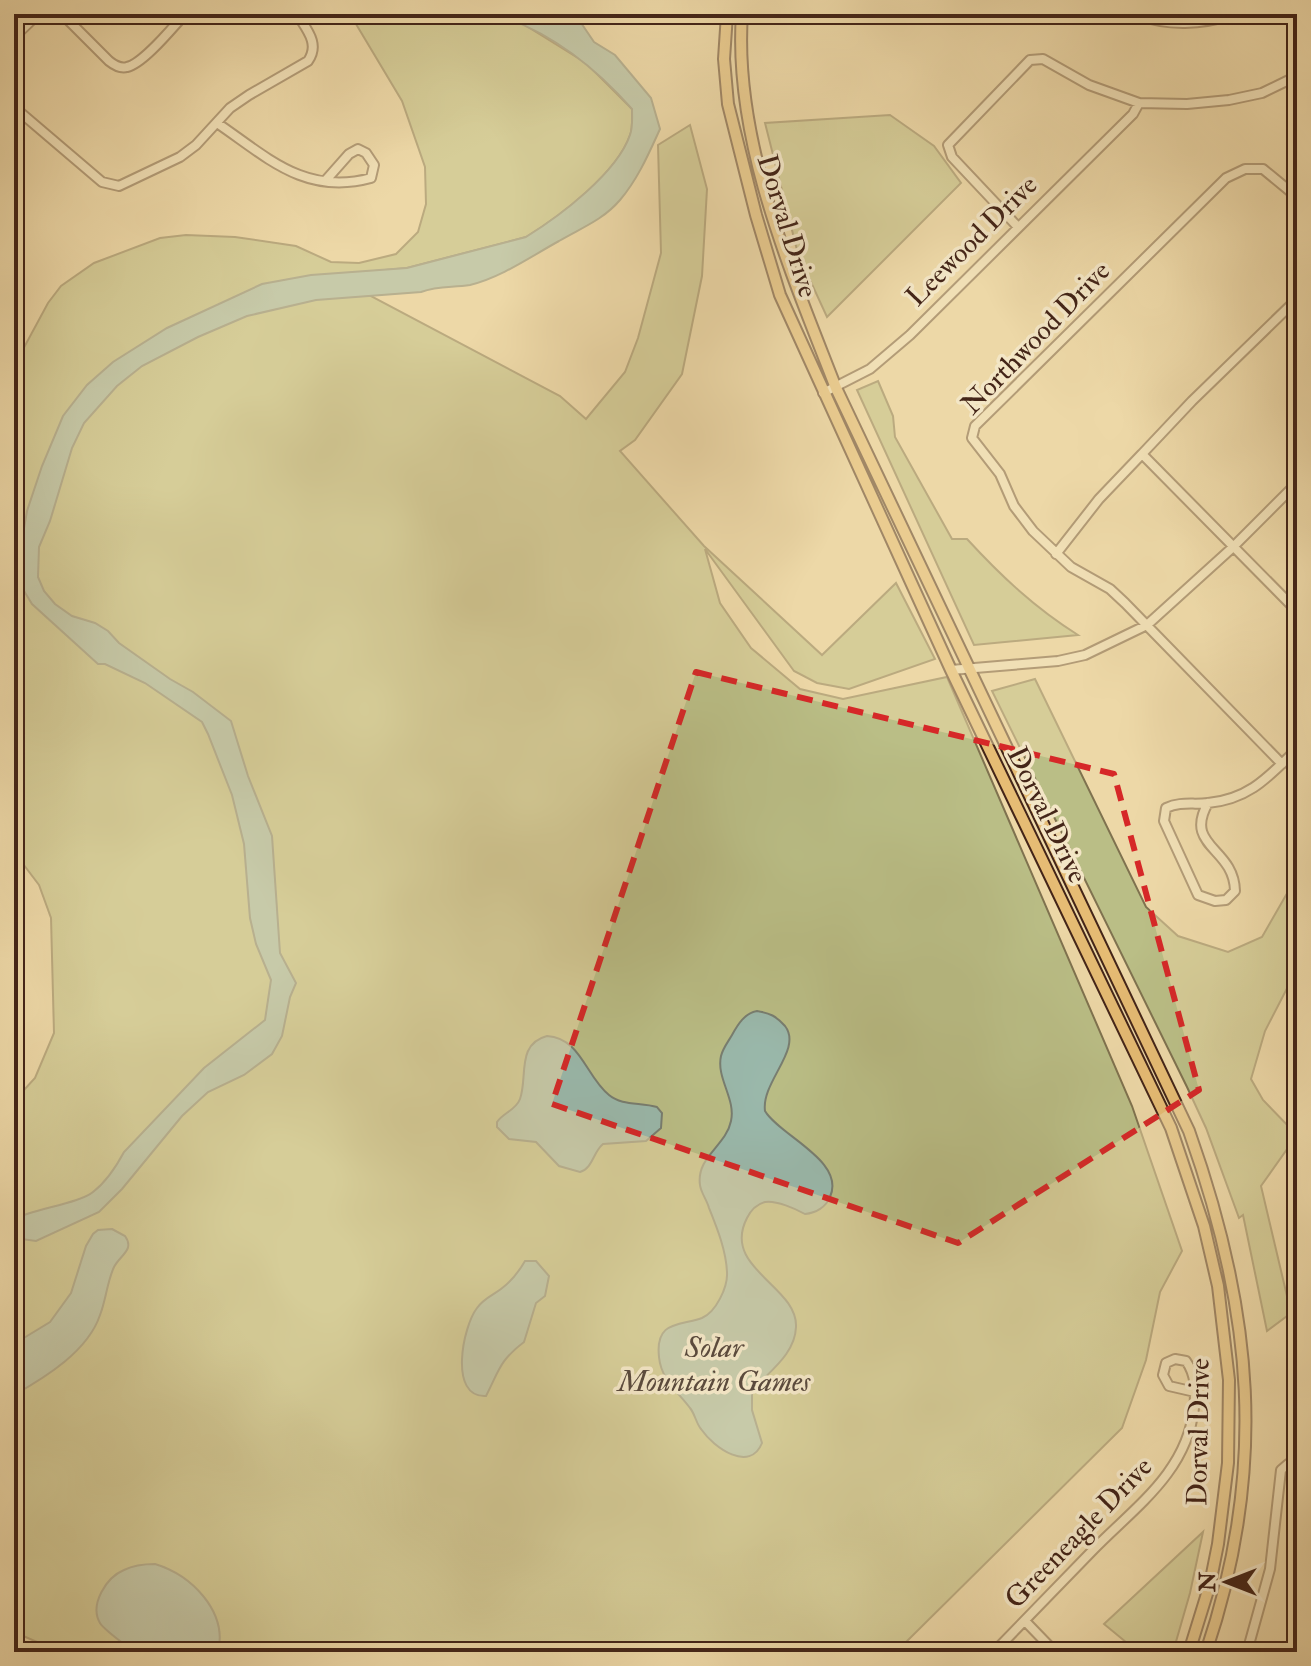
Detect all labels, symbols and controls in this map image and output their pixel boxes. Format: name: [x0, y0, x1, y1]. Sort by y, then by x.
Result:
street label: Dorval Drive: [749, 150, 825, 302]
street label: Leewood Drive: [899, 168, 1045, 314]
street label: Northwood Drive: [954, 254, 1118, 422]
street label: Dorval Drive: [999, 741, 1095, 889]
water label: Solar Mountain Games: [616, 1329, 811, 1400]
street label: Dorval Drive: [1180, 1358, 1218, 1506]
street label: Greeneagle Drive: [998, 1450, 1160, 1616]
north arrow: [1187, 1542, 1267, 1622]
text: N: [1194, 1572, 1222, 1593]

